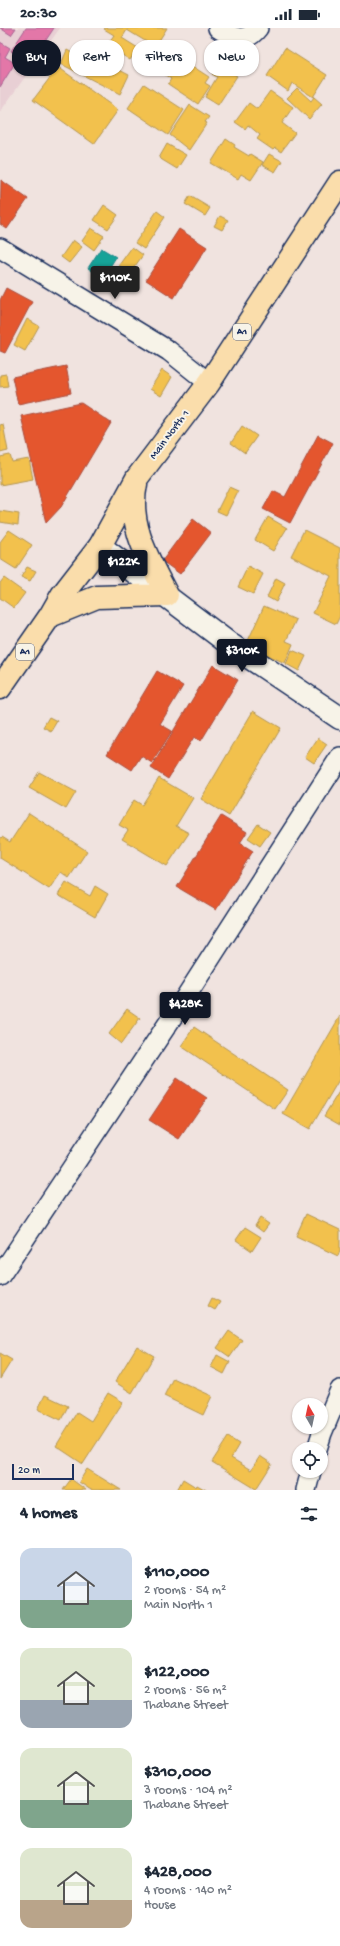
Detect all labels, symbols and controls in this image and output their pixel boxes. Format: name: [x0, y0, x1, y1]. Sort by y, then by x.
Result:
text: 20:30: [20, 5, 57, 23]
chip: Buy: [12, 40, 61, 76]
chip: Rent: [69, 40, 124, 76]
chip: Filters: [132, 40, 196, 76]
chip: New: [204, 40, 259, 76]
pin: $110K: [87, 266, 143, 300]
text: $110K: [100, 271, 130, 286]
road number: A1: [233, 324, 251, 340]
street label: Main North 1: [148, 408, 192, 462]
pin: $122K: [95, 550, 151, 584]
text: $122K: [108, 555, 139, 570]
pin: $310K: [214, 639, 270, 673]
road number: A1: [16, 644, 34, 660]
text: $310K: [226, 644, 258, 659]
pin: $428K: [157, 992, 213, 1026]
text: $428K: [169, 997, 201, 1012]
north arrow: [292, 1398, 328, 1434]
map controls: [292, 1398, 328, 1478]
button: locate: [292, 1442, 328, 1478]
scale bar: [12, 1462, 74, 1481]
text: 20 m: [18, 1465, 40, 1477]
icon: filters: [298, 1503, 320, 1525]
text: 4 homes: [20, 1504, 77, 1524]
text: $110,000: [144, 1563, 209, 1583]
icon: home: [52, 1564, 100, 1612]
text: 2 rooms · 54 m²: [144, 1583, 226, 1598]
text: Main North 1: [144, 1598, 213, 1613]
text: $122,000: [144, 1663, 209, 1683]
icon: home: [52, 1664, 100, 1712]
text: 2 rooms · 56 m²: [144, 1683, 227, 1698]
text: Thabane Street: [144, 1698, 228, 1713]
text: $310,000: [144, 1763, 211, 1783]
icon: home: [52, 1764, 100, 1812]
text: 3 rooms · 104 m²: [144, 1783, 232, 1798]
text: Thabane Street: [144, 1798, 228, 1813]
text: $428,000: [144, 1863, 212, 1883]
icon: home: [52, 1864, 100, 1912]
text: 4 rooms · 140 m²: [144, 1883, 232, 1898]
text: House: [144, 1898, 176, 1913]

